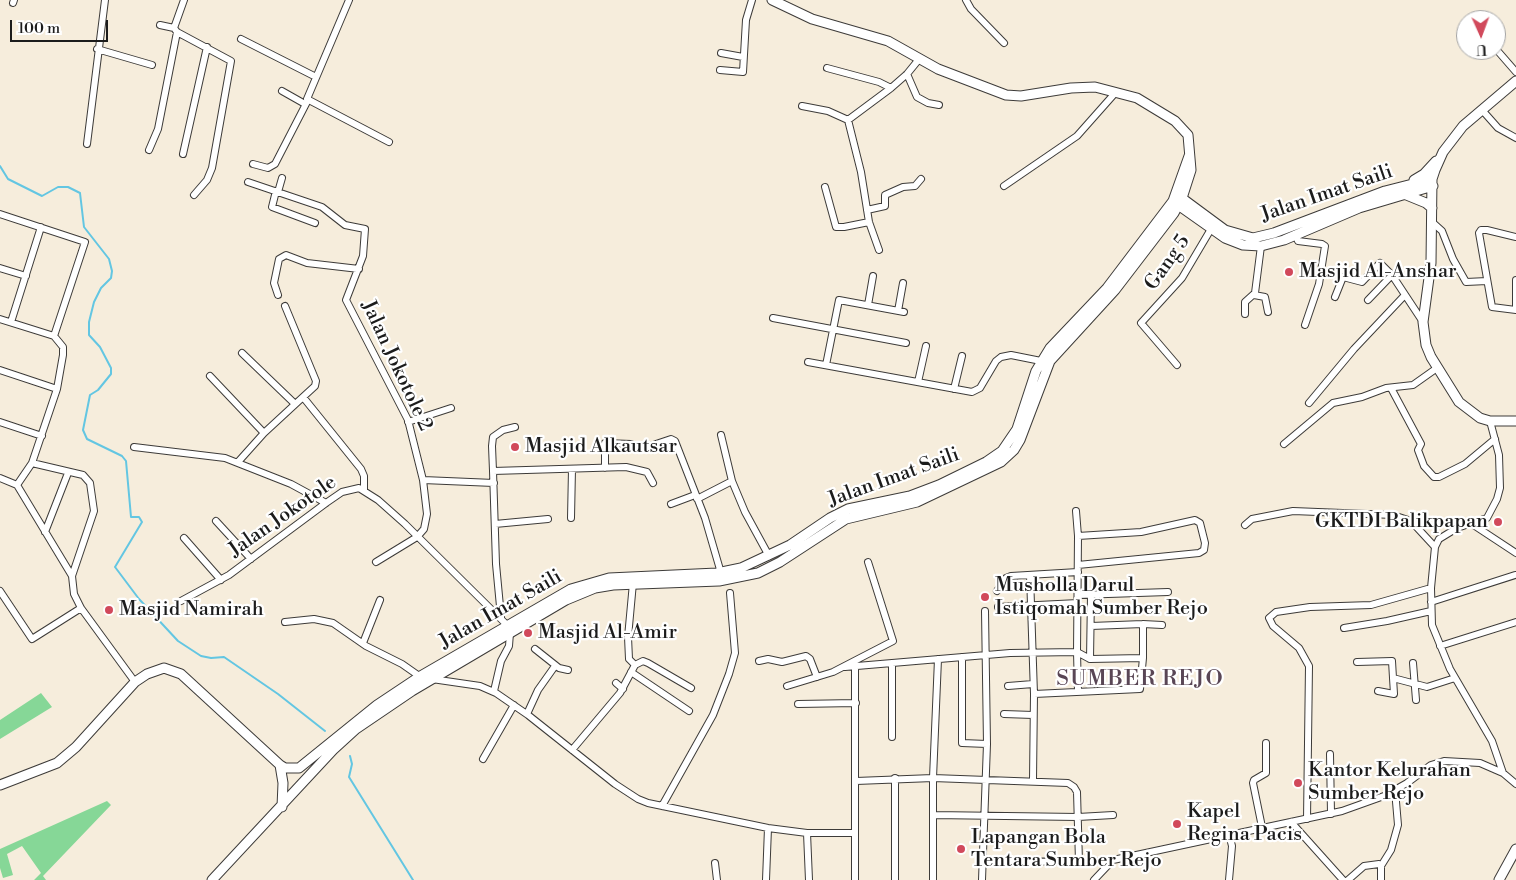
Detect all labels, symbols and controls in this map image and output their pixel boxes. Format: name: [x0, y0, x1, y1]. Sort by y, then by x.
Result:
scale bar: [12, 10, 110, 42]
north arrow: [1456, 10, 1506, 60]
text: 100 m: [18, 19, 60, 38]
text: U: [1476, 40, 1487, 58]
street label: Jalan Imat Saili: [1258, 160, 1396, 228]
street label: Gang 5: [1140, 231, 1196, 295]
place label: Masjid Al-Anshar: [1299, 260, 1457, 284]
marker: Masjid Al-Anshar: [1283, 266, 1295, 278]
street label: Jalan Jokotole 2: [355, 297, 437, 435]
place label: Masjid Alkautsar: [525, 435, 677, 459]
marker: Masjid Alkautsar: [509, 441, 521, 453]
street label: Jalan Imat Saili: [825, 443, 963, 513]
street label: Jalan Jokotole: [225, 471, 341, 563]
place label: GKTDI Balikpapan: [1315, 510, 1488, 534]
marker: GKTDI Balikpapan: [1492, 516, 1504, 528]
street label: Jalan Imat Saili: [435, 565, 567, 655]
place label: Musholla Darul Istiqomah Sumber Rejo: [995, 574, 1208, 621]
marker: Musholla Darul Istiqomah Sumber Rejo: [979, 591, 991, 603]
place label: Masjid Namirah: [119, 598, 264, 622]
marker: Masjid Namirah: [103, 604, 115, 616]
place label: Masjid Al-Amir: [538, 621, 677, 645]
marker: Masjid Al-Amir: [522, 627, 534, 639]
district label: SUMBER REJO: [1055, 667, 1225, 693]
place label: Kantor Kelurahan Sumber Rejo: [1308, 759, 1471, 806]
marker: Kantor Kelurahan Sumber Rejo: [1292, 777, 1304, 789]
place label: Kapel Regina Pacis: [1187, 800, 1302, 847]
marker: Kapel Regina Pacis: [1171, 818, 1183, 830]
place label: Lapangan Bola Tentara Sumber Rejo: [971, 826, 1162, 873]
marker: Lapangan Bola Tentara Sumber Rejo: [955, 843, 967, 855]

